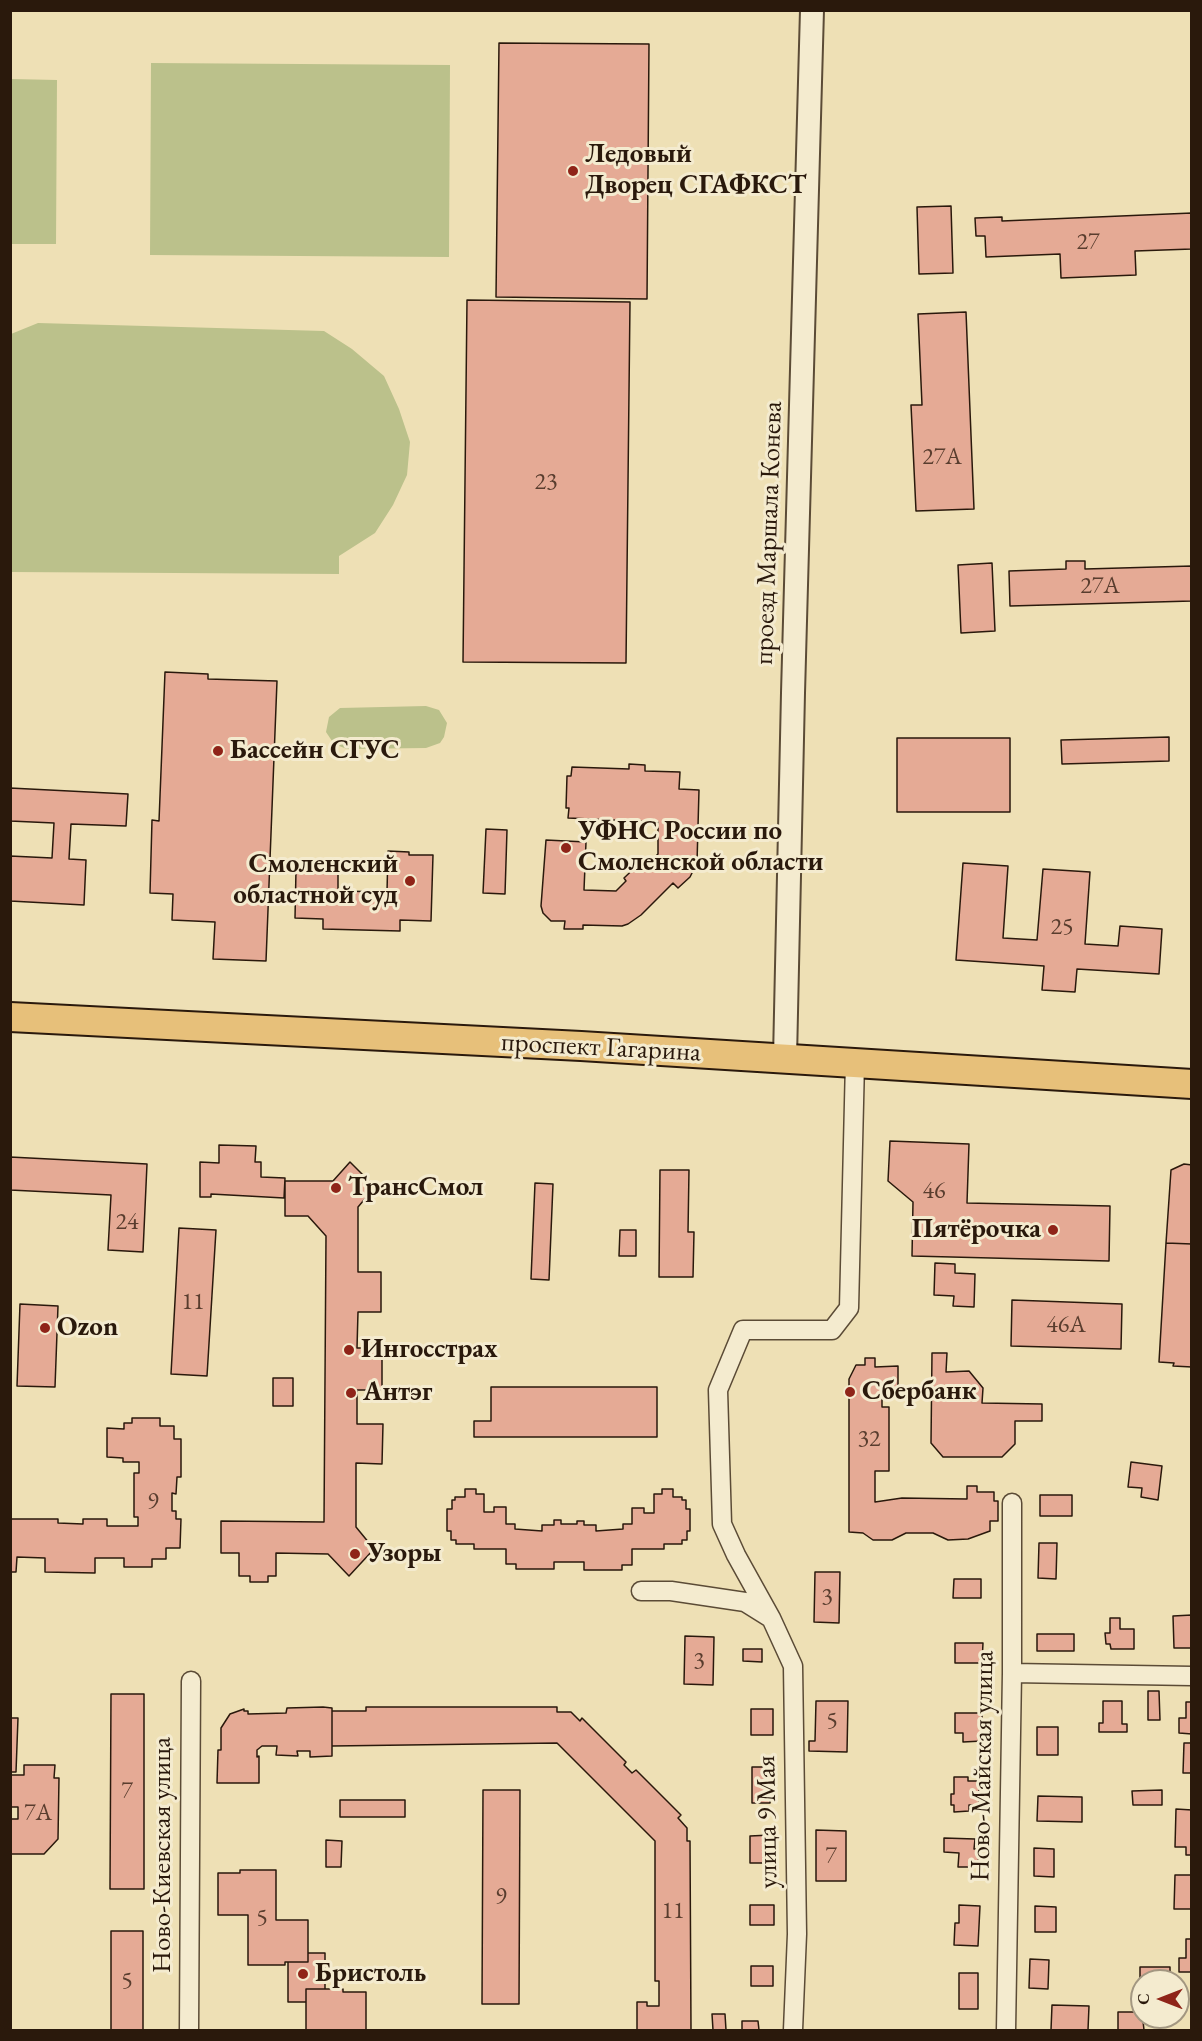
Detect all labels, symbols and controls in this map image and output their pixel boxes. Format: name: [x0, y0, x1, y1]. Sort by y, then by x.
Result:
place label: Ледовый Дворец СГАФКСТ: [585, 139, 807, 202]
marker: Ледовый Дворец СГАФКСТ: [566, 164, 580, 178]
house number: 27: [1076, 228, 1100, 256]
street label: проезд Маршала Конева: [748, 401, 790, 665]
house number: 27А: [922, 443, 962, 471]
house number: 23: [534, 468, 558, 496]
house number: 27А: [1080, 572, 1120, 600]
place label: Бассейн СГУС: [230, 735, 400, 767]
marker: Бассейн СГУС: [211, 744, 225, 758]
place label: УФНС России по Смоленской области: [578, 816, 823, 879]
marker: УФНС России по Смоленской области: [559, 841, 573, 855]
place label: Смоленский областной суд: [233, 849, 398, 912]
marker: Смоленский областной суд: [403, 874, 417, 888]
house number: 25: [1050, 913, 1074, 941]
street label: проспект Гагарина: [500, 1027, 702, 1069]
place label: ТрансСмол: [348, 1172, 484, 1204]
house number: 46: [922, 1177, 946, 1205]
marker: ТрансСмол: [329, 1181, 343, 1195]
house number: 24: [115, 1208, 139, 1236]
place label: Пятёрочка: [912, 1214, 1041, 1246]
marker: Пятёрочка: [1046, 1223, 1060, 1237]
house number: 11: [181, 1288, 205, 1316]
house number: 46А: [1046, 1311, 1086, 1339]
place label: Ozon: [57, 1312, 118, 1344]
marker: Ozon: [38, 1321, 52, 1335]
place label: Ингосстрах: [361, 1334, 498, 1366]
marker: Ингосстрах: [342, 1343, 356, 1357]
place label: Сбербанк: [862, 1376, 977, 1408]
place label: Антэг: [363, 1377, 432, 1409]
marker: Сбербанк: [843, 1385, 857, 1399]
marker: Антэг: [344, 1386, 358, 1400]
house number: 32: [857, 1425, 881, 1453]
house number: 9: [147, 1488, 159, 1516]
place label: Узоры: [367, 1538, 441, 1570]
marker: Узоры: [348, 1547, 362, 1561]
house number: 3: [821, 1583, 833, 1611]
house number: 3: [693, 1647, 705, 1675]
street label: Ново-Майская улица: [965, 1650, 1001, 1882]
house number: 5: [826, 1707, 838, 1735]
street label: Ново-Киевская улица: [147, 1737, 179, 1973]
street label: улица 9 Мая: [751, 1755, 785, 1889]
house number: 7: [121, 1777, 133, 1805]
house number: 7А: [24, 1799, 52, 1827]
house number: 7: [825, 1842, 837, 1870]
house number: 9: [495, 1883, 507, 1911]
house number: 11: [661, 1897, 685, 1925]
house number: 5: [256, 1904, 268, 1932]
place label: Бристоль: [315, 1958, 426, 1990]
house number: 5: [121, 1967, 133, 1995]
marker: Бристоль: [296, 1967, 310, 1981]
north arrow: [1130, 1969, 1190, 2029]
text: С: [1133, 1993, 1154, 2005]

